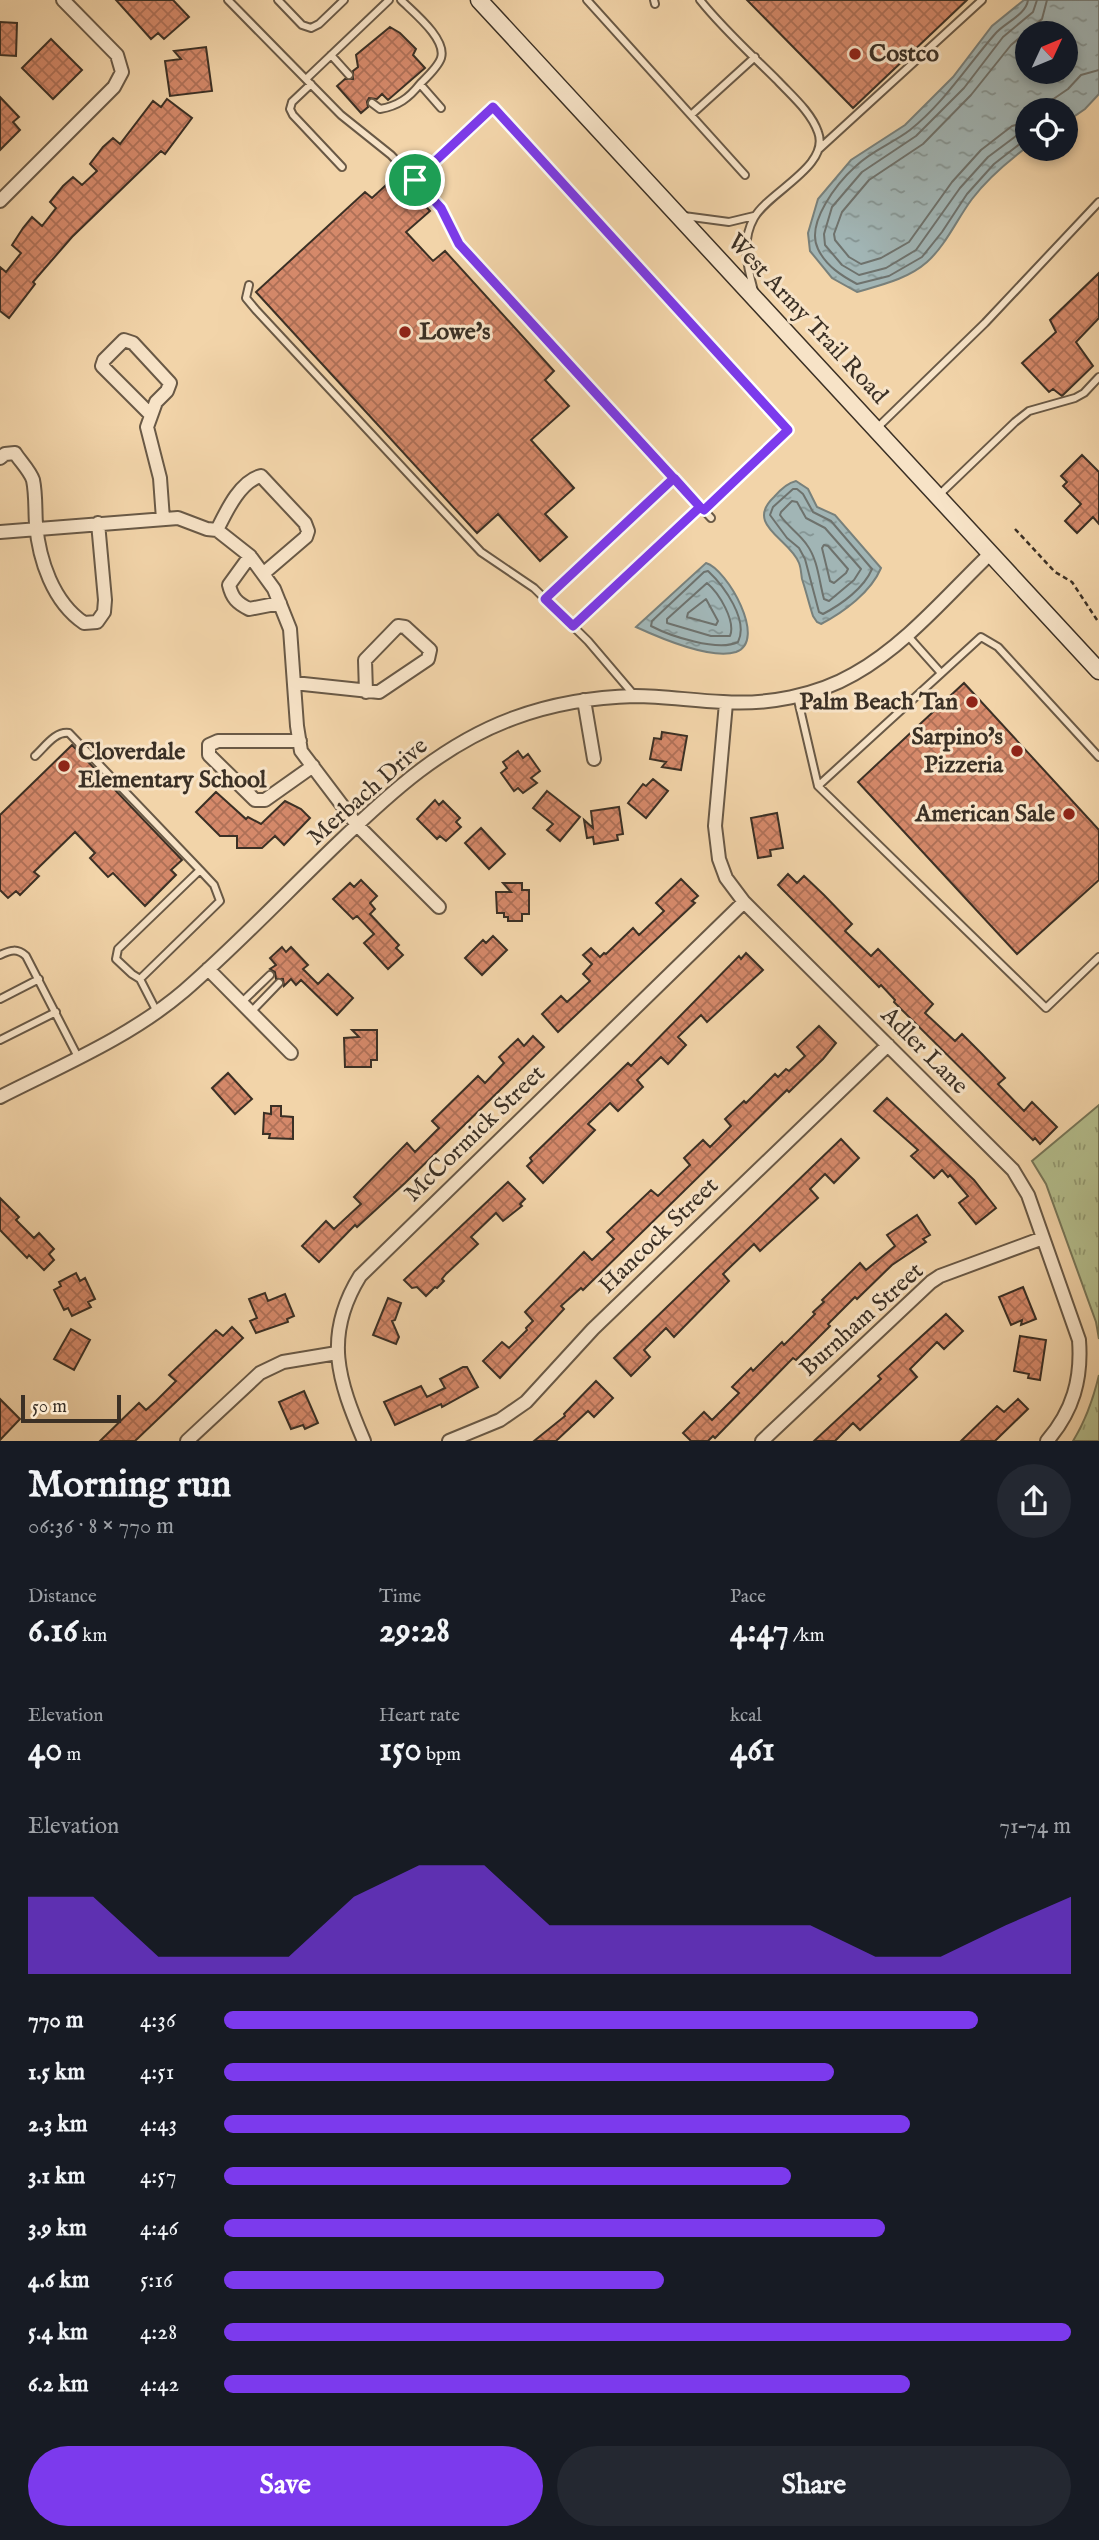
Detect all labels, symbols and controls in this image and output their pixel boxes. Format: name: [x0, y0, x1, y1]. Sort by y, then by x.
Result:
north arrow: [1015, 21, 1078, 84]
map controls: [1015, 21, 1078, 161]
place label: Costco: [869, 39, 939, 70]
marker: Costco: [847, 46, 863, 62]
button: locate: [1015, 98, 1078, 161]
pin: [385, 150, 445, 210]
icon: arrive: [396, 161, 434, 199]
street label: West Army Trail Road: [720, 227, 894, 411]
place label: Lowe's: [419, 317, 491, 348]
marker: Lowe's: [397, 324, 413, 340]
place label: Palm Beach Tan: [799, 687, 958, 718]
marker: Palm Beach Tan: [964, 694, 980, 710]
place label: Sarpino's Pizzeria: [912, 722, 1004, 781]
street label: Merbach Drive: [301, 731, 435, 853]
place label: Cloverdale Elementary School: [78, 737, 267, 796]
marker: Sarpino's Pizzeria: [1009, 743, 1025, 759]
marker: Cloverdale Elementary School: [56, 758, 72, 774]
place label: American Sale: [914, 799, 1055, 830]
marker: American Sale: [1061, 806, 1077, 822]
street label: Adler Lane: [873, 1000, 974, 1101]
street label: McCormick Street: [398, 1059, 552, 1209]
street label: Hancock Street: [592, 1171, 726, 1301]
street label: Burnham Street: [793, 1256, 931, 1384]
scale bar: [21, 1392, 121, 1424]
text: 50 m: [32, 1395, 67, 1419]
text: Morning run: [28, 1462, 231, 1510]
button: share: [997, 1464, 1071, 1538]
text: 06:36 · 8 × 770 m: [28, 1512, 174, 1541]
text: Distance: [28, 1585, 97, 1609]
text: Time: [379, 1585, 421, 1609]
text: Pace: [730, 1585, 766, 1609]
text: 6.16: [28, 1609, 78, 1654]
text: 29:28: [379, 1609, 450, 1654]
text: 4:47: [730, 1609, 789, 1654]
text: km: [78, 1624, 107, 1648]
text: /km: [789, 1624, 824, 1648]
text: Elevation: [28, 1704, 103, 1728]
text: Heart rate: [379, 1704, 460, 1728]
text: kcal: [730, 1704, 762, 1728]
text: 40: [28, 1728, 62, 1773]
text: 150: [379, 1728, 422, 1773]
text: 461: [730, 1728, 775, 1773]
text: m: [62, 1743, 81, 1767]
text: bpm: [422, 1743, 461, 1767]
text: Elevation: [28, 1812, 119, 1841]
text: 71–74 m: [999, 1812, 1071, 1841]
text: 770 m: [28, 2006, 84, 2035]
text: 4:36: [140, 2006, 176, 2035]
text: 1.5 km: [28, 2058, 85, 2087]
text: 4:51: [140, 2058, 174, 2087]
text: 2.3 km: [28, 2110, 87, 2139]
text: 4:43: [140, 2110, 177, 2139]
text: 3.1 km: [28, 2162, 85, 2191]
text: 4:57: [140, 2162, 176, 2191]
text: 3.9 km: [28, 2214, 87, 2243]
text: 4:46: [140, 2214, 178, 2243]
text: 4.6 km: [28, 2266, 90, 2295]
text: 5:16: [140, 2266, 173, 2295]
text: 5.4 km: [28, 2318, 88, 2347]
text: 4:28: [140, 2318, 177, 2347]
text: 6.2 km: [28, 2370, 89, 2399]
text: 4:42: [140, 2370, 179, 2399]
button: Save: [28, 2446, 543, 2526]
button: Share: [557, 2446, 1071, 2526]

